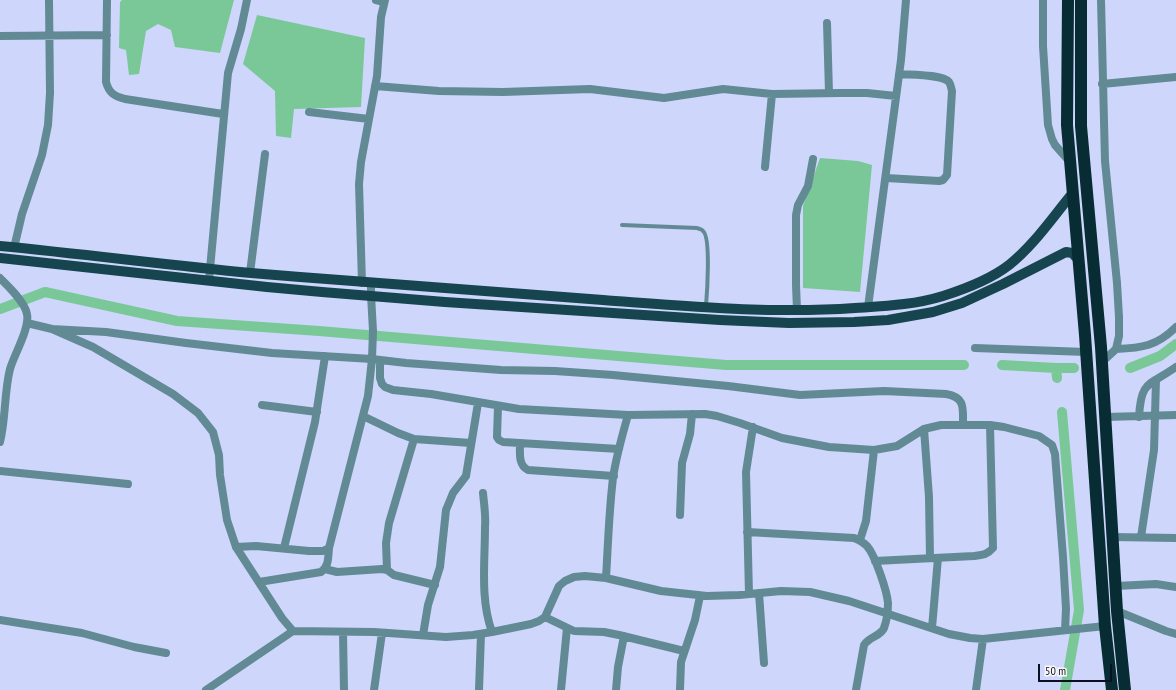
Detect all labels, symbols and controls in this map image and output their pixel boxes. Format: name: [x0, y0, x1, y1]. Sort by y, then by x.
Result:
scale bar: [1040, 656, 1114, 682]
text: 50 m: [1045, 663, 1066, 678]

